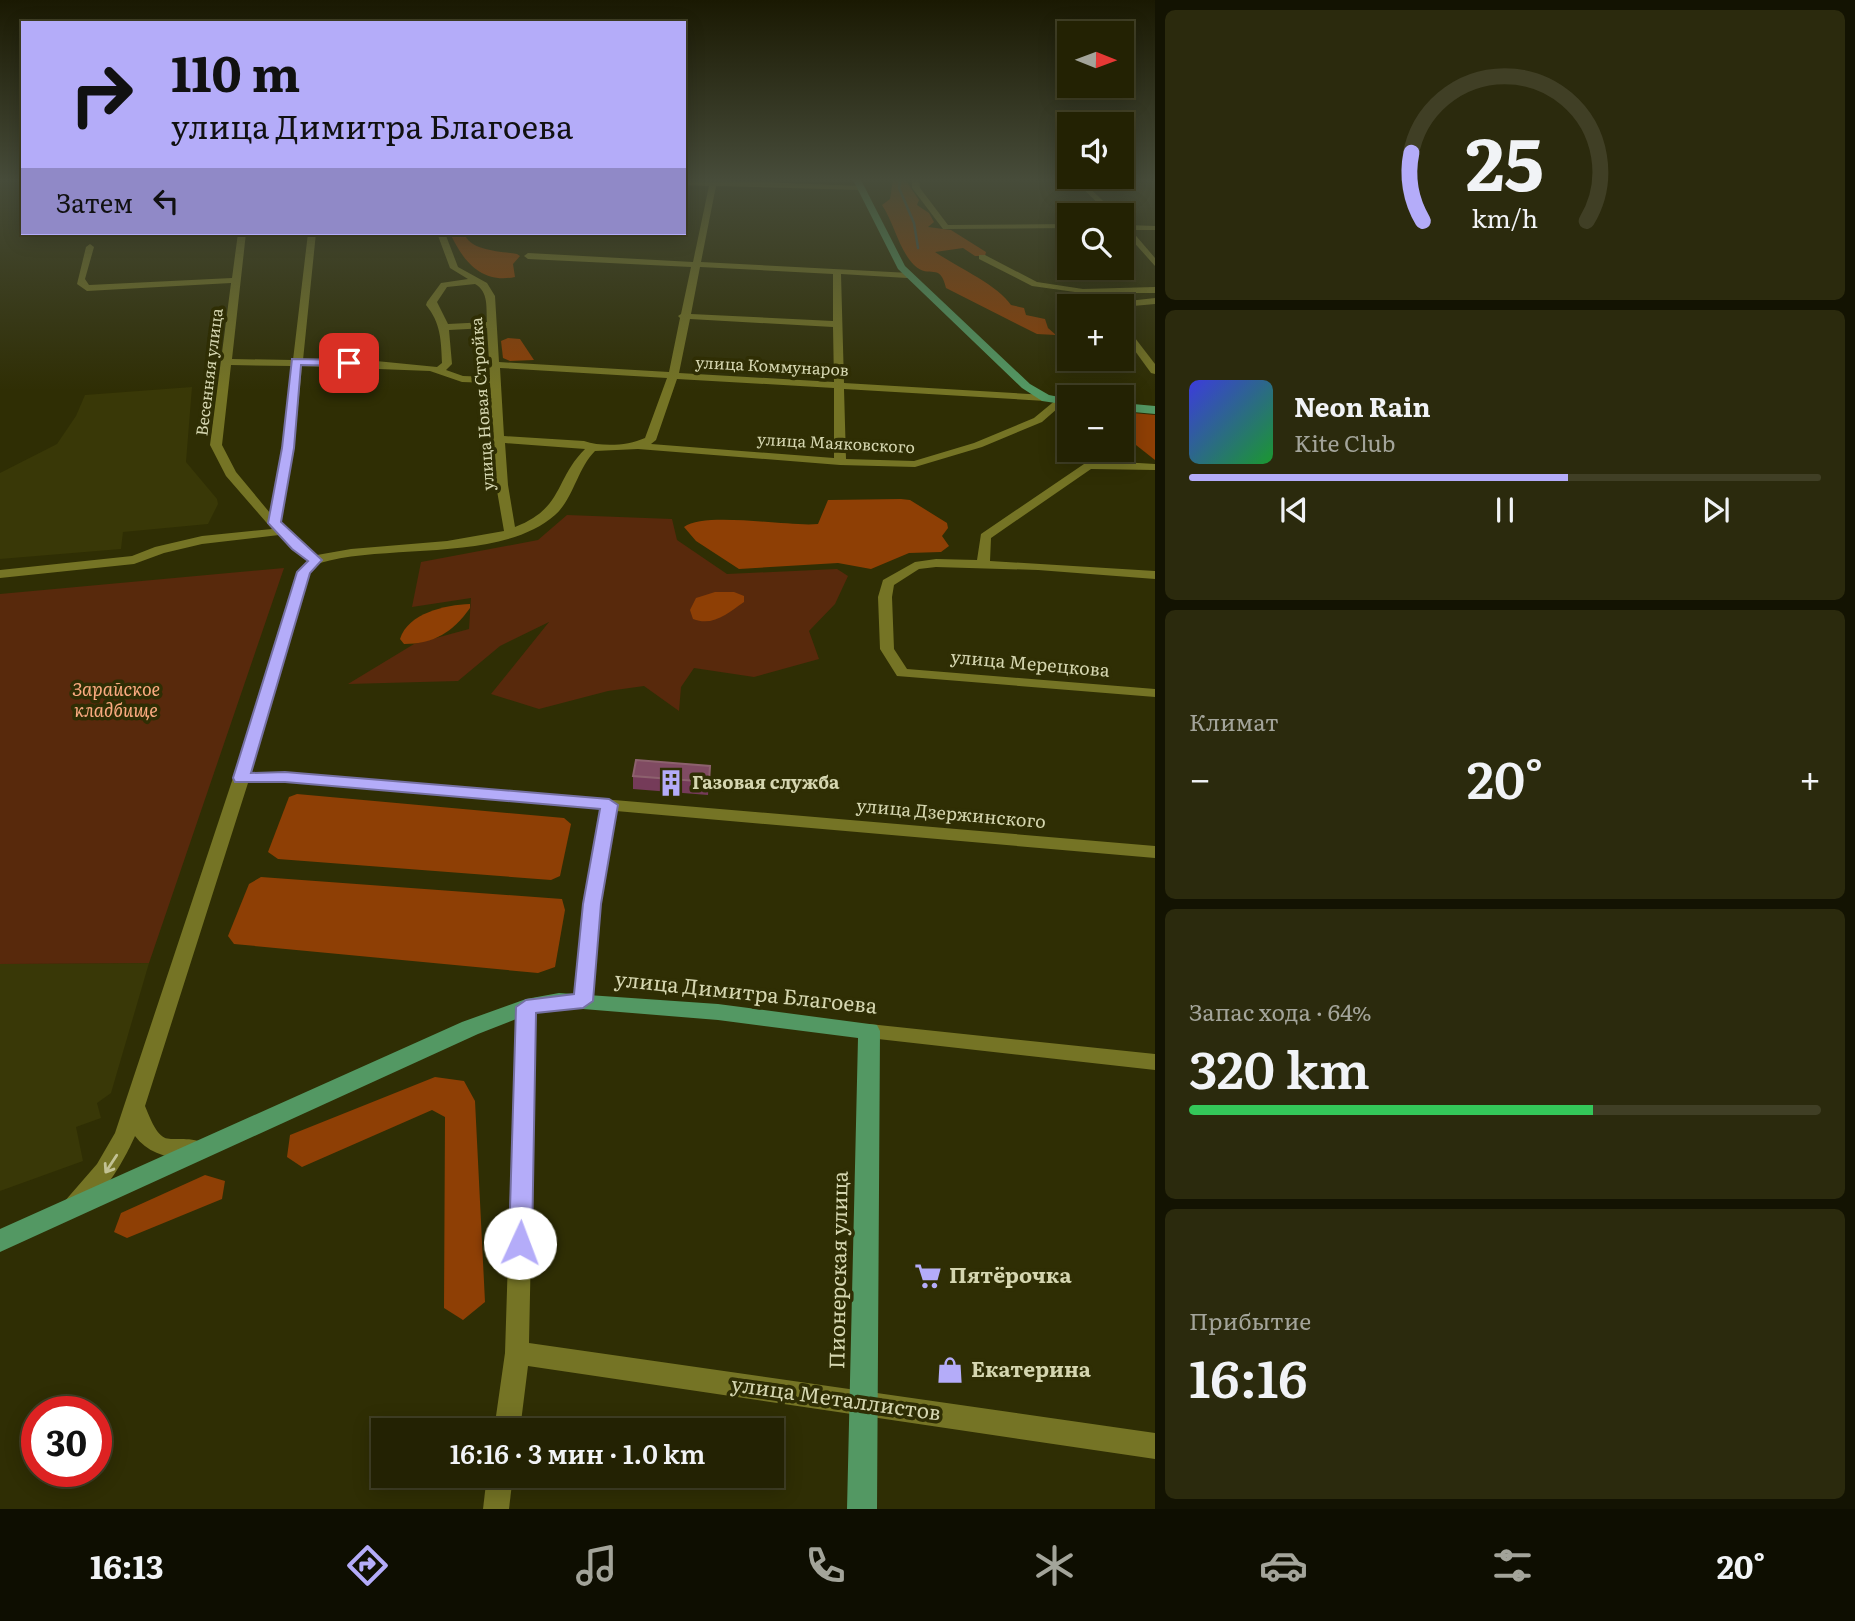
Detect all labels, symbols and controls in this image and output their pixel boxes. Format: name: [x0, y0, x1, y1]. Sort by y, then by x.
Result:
north arrow: [1057, 21, 1134, 98]
map controls: [1057, 21, 1134, 462]
text: 110 m: [171, 34, 300, 107]
icon: right: [56, 49, 147, 140]
text: улица Димитра Благоева: [171, 101, 573, 149]
text: 25: [1466, 105, 1544, 213]
button: sound: [1057, 112, 1134, 189]
text: Затем: [56, 182, 133, 221]
icon: left: [147, 182, 185, 220]
text: km/h: [1472, 199, 1538, 236]
button: search: [1057, 203, 1134, 280]
button: +: [1057, 294, 1134, 371]
street label: Весенняя улица: [188, 306, 228, 437]
street label: улица Новая Стройка: [463, 316, 499, 492]
pin: [319, 333, 379, 393]
icon: arrive: [330, 344, 368, 382]
street label: улица Коммунаров: [695, 349, 849, 381]
button: −: [1057, 385, 1134, 462]
text: Neon Rain: [1294, 386, 1431, 425]
text: Kite Club: [1294, 425, 1395, 459]
street label: улица Маяковского: [757, 426, 916, 458]
icon: previous: [1275, 491, 1313, 529]
icon: pause: [1486, 491, 1524, 529]
icon: next: [1697, 491, 1735, 529]
street label: улица Мерецкова: [949, 642, 1111, 683]
park label: Зарайское кладбище: [72, 675, 160, 723]
text: Климат: [1189, 704, 1279, 738]
text: 20°: [1467, 738, 1543, 815]
text: −: [1189, 748, 1211, 805]
text: +: [1799, 748, 1821, 805]
building icon: Газовая служба: [656, 768, 686, 798]
place label: Газовая служба: [692, 768, 840, 795]
street label: улица Дзержинского: [855, 791, 1047, 834]
street label: улица Димитра Благоева: [613, 961, 880, 1020]
text: Запас хода · 64%: [1189, 994, 1371, 1028]
text: 320 km: [1189, 1028, 1370, 1105]
one-way arrow: [103, 1154, 118, 1173]
street label: Пионерская улица: [819, 1170, 854, 1369]
position arrow: [483, 1206, 557, 1280]
place label: Пятёрочка: [949, 1258, 1072, 1289]
supermarket icon: Пятёрочка: [913, 1261, 943, 1291]
text: Прибытие: [1189, 1303, 1311, 1337]
text: 16:16: [1189, 1337, 1308, 1414]
place label: Екатерина: [971, 1352, 1092, 1383]
shop icon: Екатерина: [935, 1355, 965, 1385]
street label: улица Металлистов: [729, 1366, 943, 1427]
speed limit sign: 30: [21, 1396, 112, 1487]
text: 16:16 · 3 мин · 1.0 km: [450, 1433, 705, 1472]
text: 16:13: [90, 1541, 164, 1589]
icon: directions: [343, 1541, 392, 1590]
icon: music: [572, 1541, 621, 1590]
icon: phone: [801, 1541, 850, 1590]
icon: climate: [1030, 1541, 1079, 1590]
icon: car: [1259, 1541, 1308, 1590]
icon: filters: [1488, 1541, 1537, 1590]
text: 20°: [1717, 1541, 1765, 1589]

